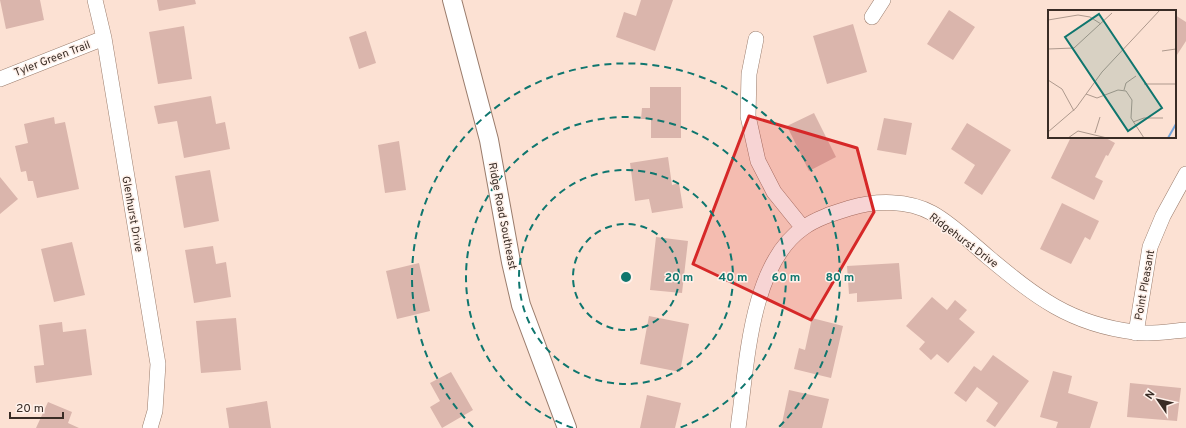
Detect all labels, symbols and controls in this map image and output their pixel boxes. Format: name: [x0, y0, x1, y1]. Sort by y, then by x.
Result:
inset map: [1048, 10, 1176, 138]
street label: Tyler Green Trail: [12, 38, 92, 80]
street label: Ridge Road Southeast: [485, 161, 519, 271]
street label: Glenhurst Drive: [118, 175, 146, 253]
street label: Ridgehurst Drive: [926, 210, 1001, 271]
street label: Point Pleasant: [1132, 249, 1158, 321]
centre of rings: [619, 270, 633, 284]
text: 20 m: [665, 270, 693, 286]
text: 40 m: [718, 270, 748, 286]
text: 60 m: [772, 270, 800, 286]
text: 80 m: [826, 270, 854, 286]
north arrow: [1138, 380, 1178, 420]
text: N: [1143, 388, 1159, 402]
scale bar: [10, 394, 63, 420]
text: 20 m: [16, 401, 44, 417]

